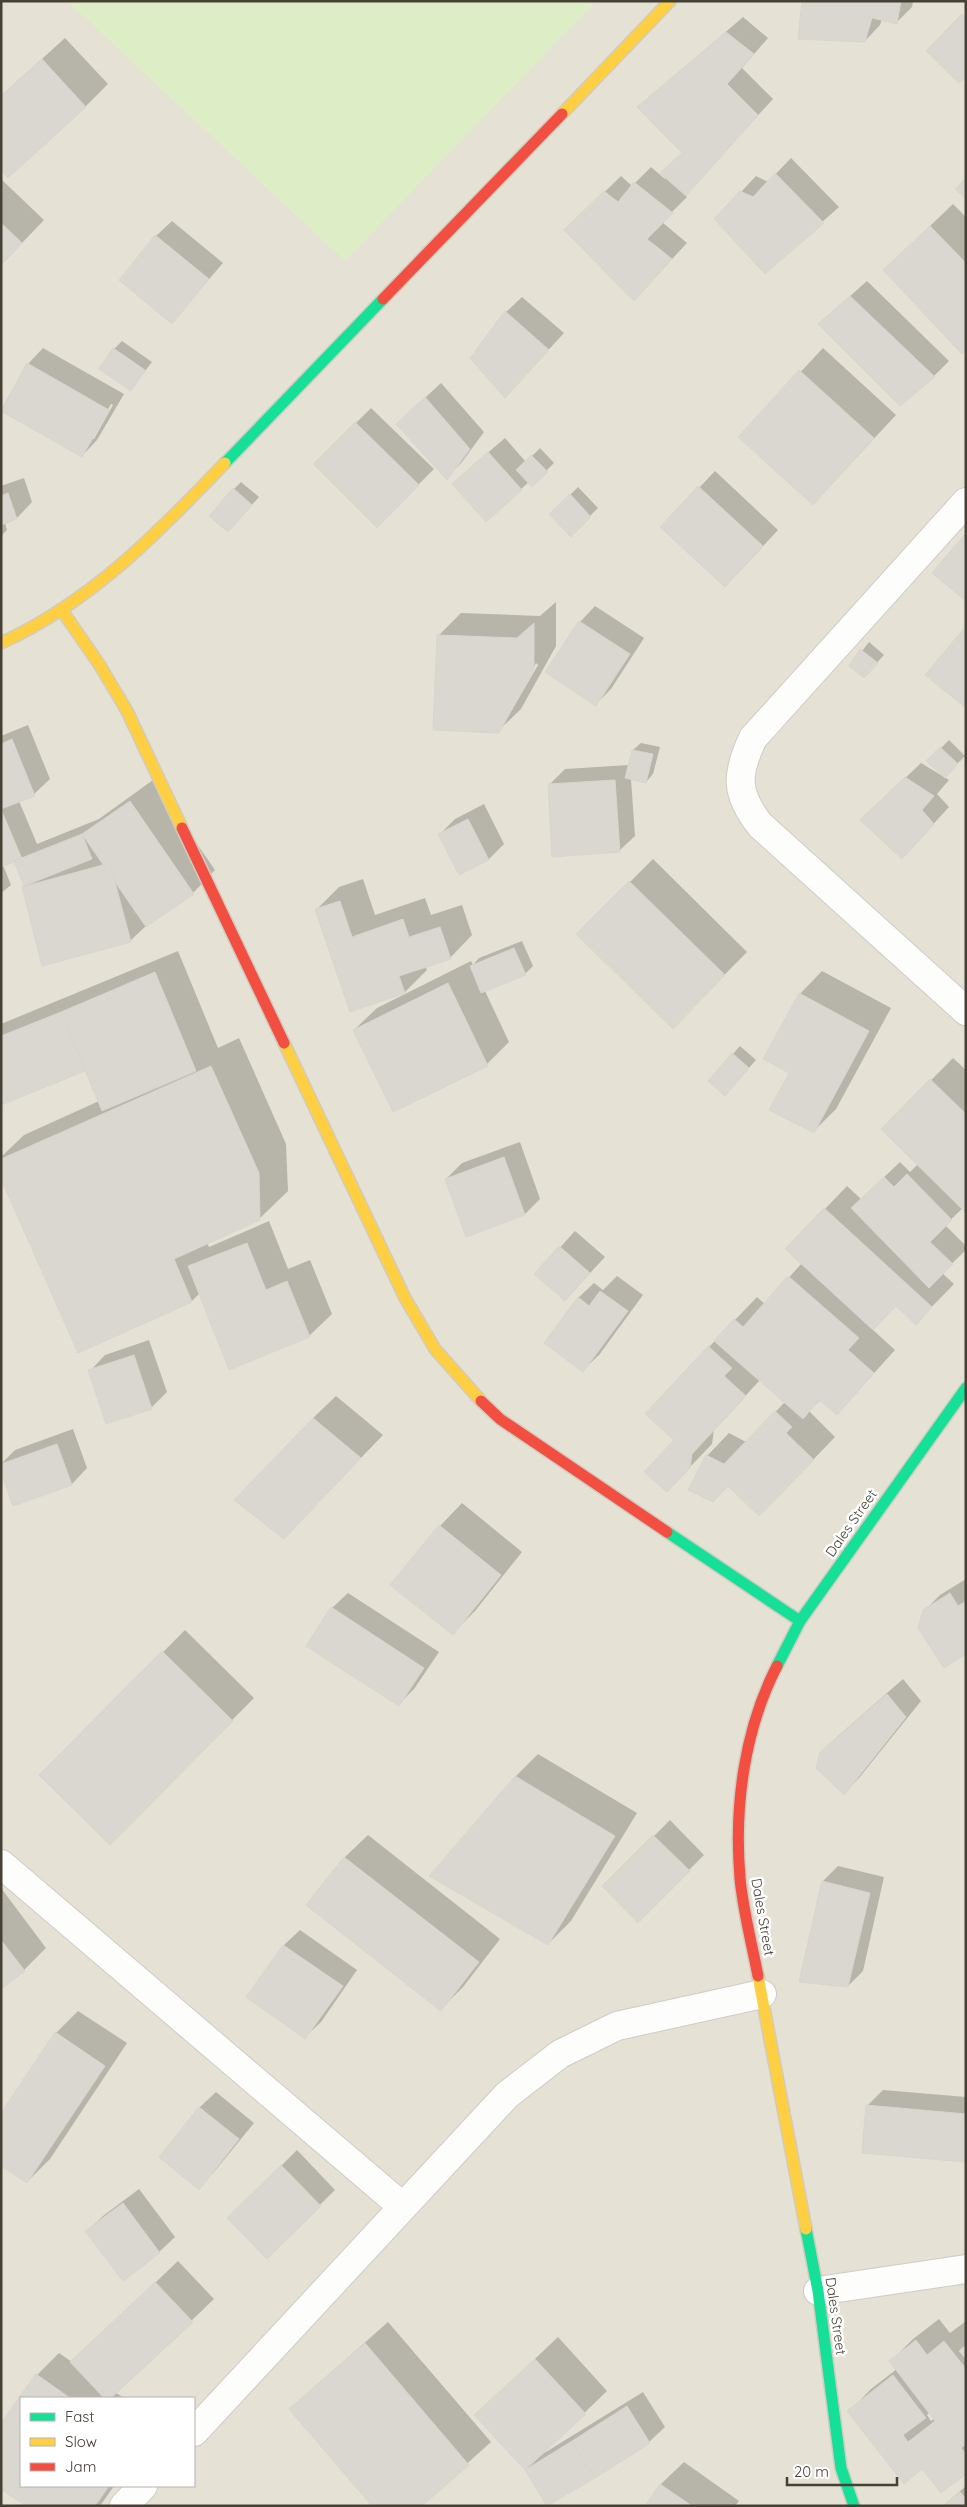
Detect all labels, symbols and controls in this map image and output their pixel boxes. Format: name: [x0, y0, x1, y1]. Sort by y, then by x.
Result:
street label: Dales Street: [821, 1486, 881, 1560]
street label: Dales Street: [747, 1877, 779, 1957]
street label: Dales Street: [822, 2276, 850, 2356]
legend: [20, 2397, 195, 2487]
text: Fast: [65, 2407, 94, 2426]
text: Slow: [65, 2432, 97, 2451]
scale bar: [787, 2454, 897, 2486]
text: Jam: [65, 2457, 96, 2476]
text: 20 m: [794, 2462, 829, 2481]

